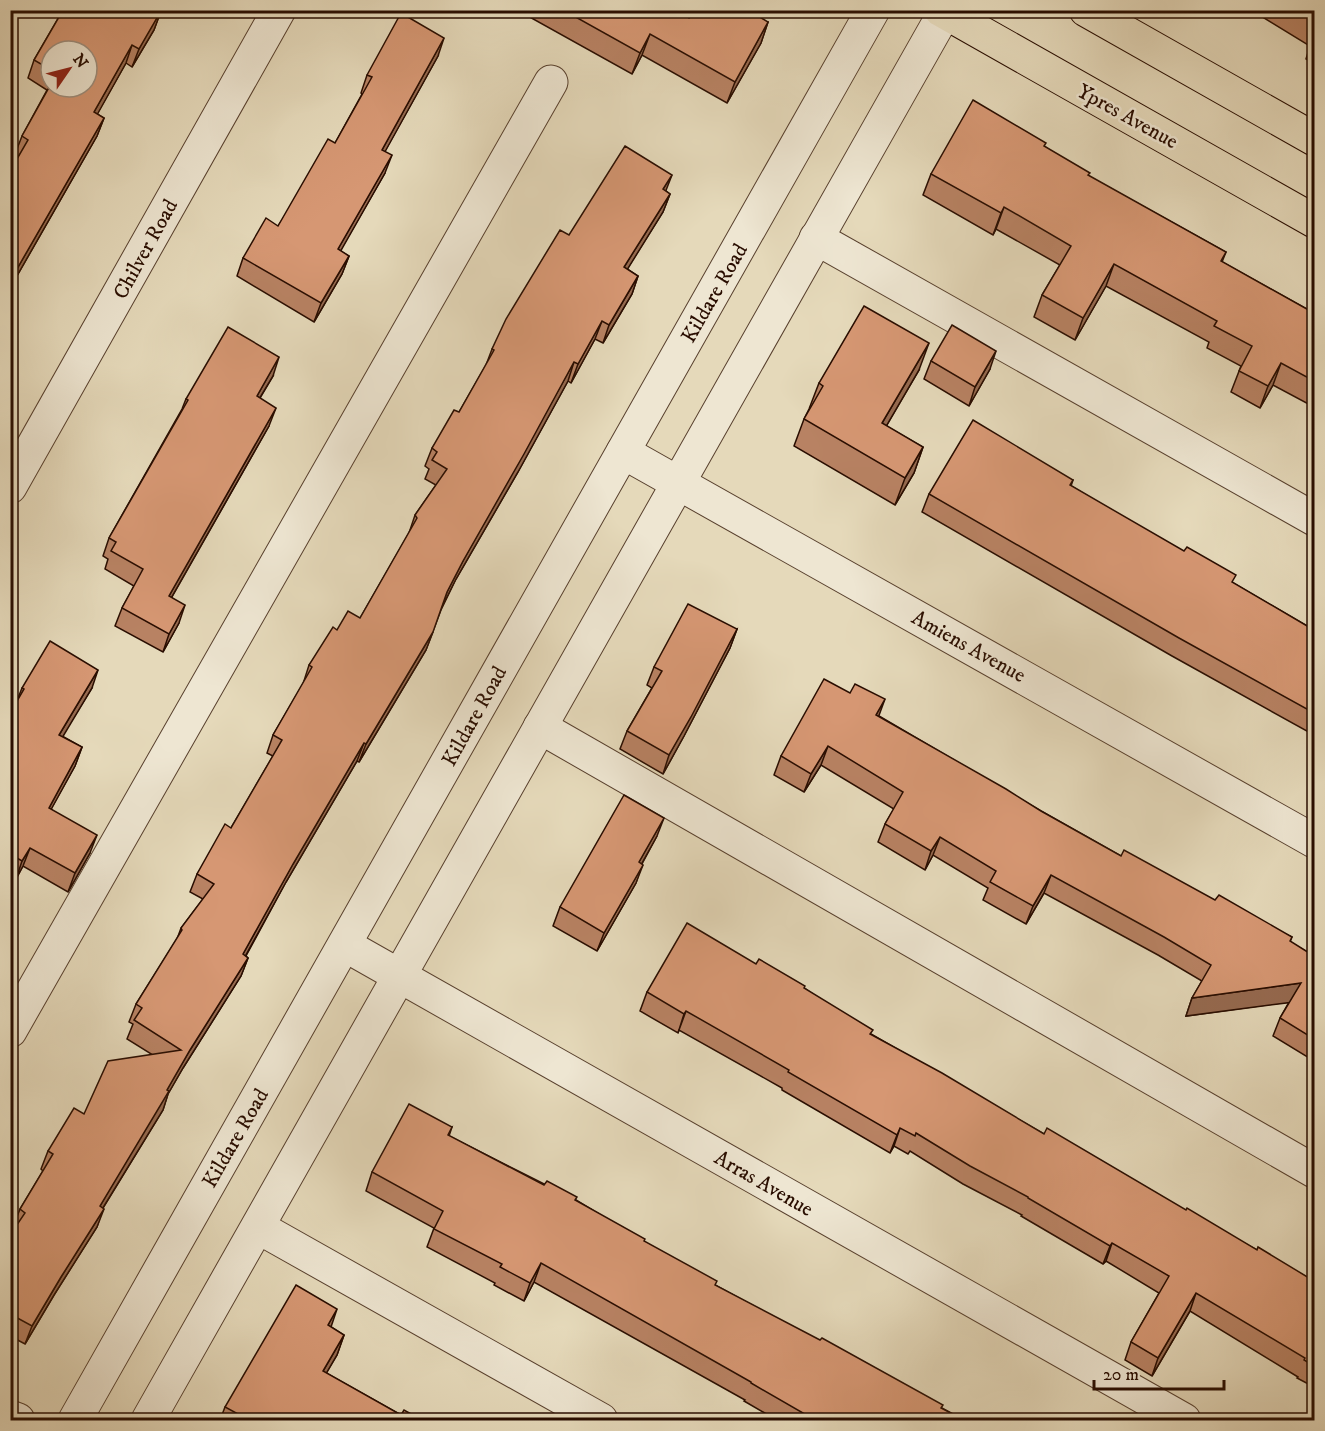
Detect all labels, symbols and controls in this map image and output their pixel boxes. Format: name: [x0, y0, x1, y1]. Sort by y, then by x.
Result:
north arrow: [39, 39, 99, 99]
text: N: [69, 50, 92, 72]
street label: Ypres Avenue: [1073, 79, 1183, 155]
street label: Chilver Road: [108, 195, 184, 304]
street label: Kildare Road: [676, 239, 754, 348]
street label: Amiens Avenue: [907, 605, 1030, 689]
street label: Kildare Road: [437, 661, 513, 771]
street label: Kildare Road: [197, 1084, 275, 1193]
street label: Arras Avenue: [709, 1145, 818, 1223]
scale bar: [1094, 1353, 1224, 1391]
text: 20 m: [1103, 1364, 1139, 1386]

